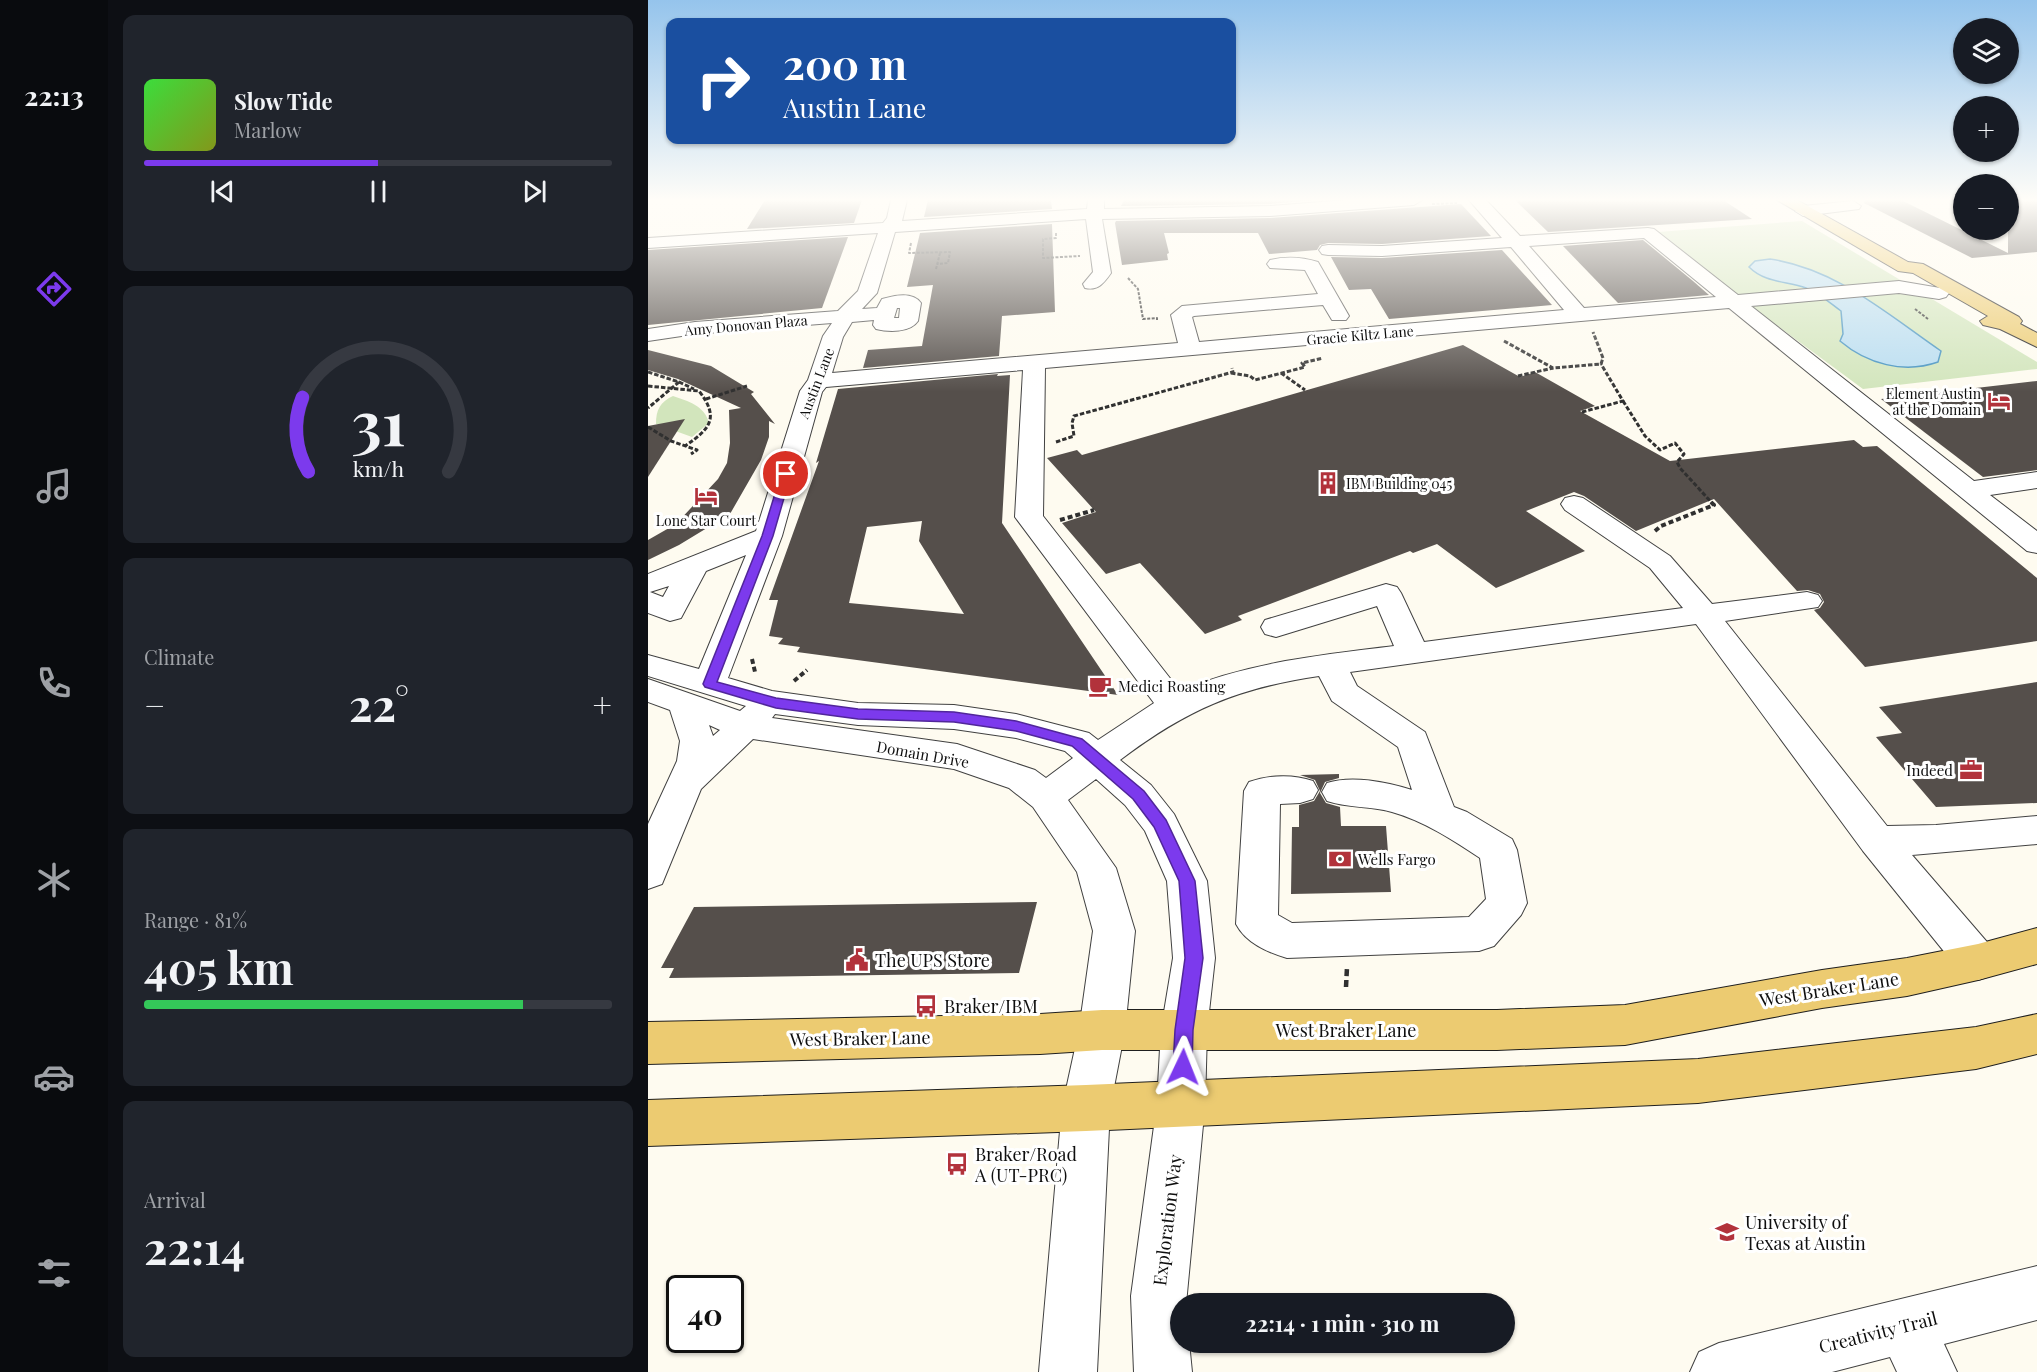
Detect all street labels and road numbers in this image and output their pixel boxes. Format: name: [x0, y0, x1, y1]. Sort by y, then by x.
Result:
street label: Amy Donovan Plaza: [683, 310, 808, 340]
street label: Gracie Kiltz Lane: [1306, 321, 1414, 349]
street label: Austin Lane: [793, 345, 838, 422]
street label: Domain Drive: [875, 736, 971, 772]
street label: West Braker Lane: [1757, 966, 1900, 1012]
street label: West Braker Lane: [1275, 1018, 1416, 1042]
street label: West Braker Lane: [788, 1025, 931, 1051]
street label: Exploration Way: [1147, 1153, 1187, 1287]
street label: Creativity Trail: [1816, 1306, 1940, 1358]

